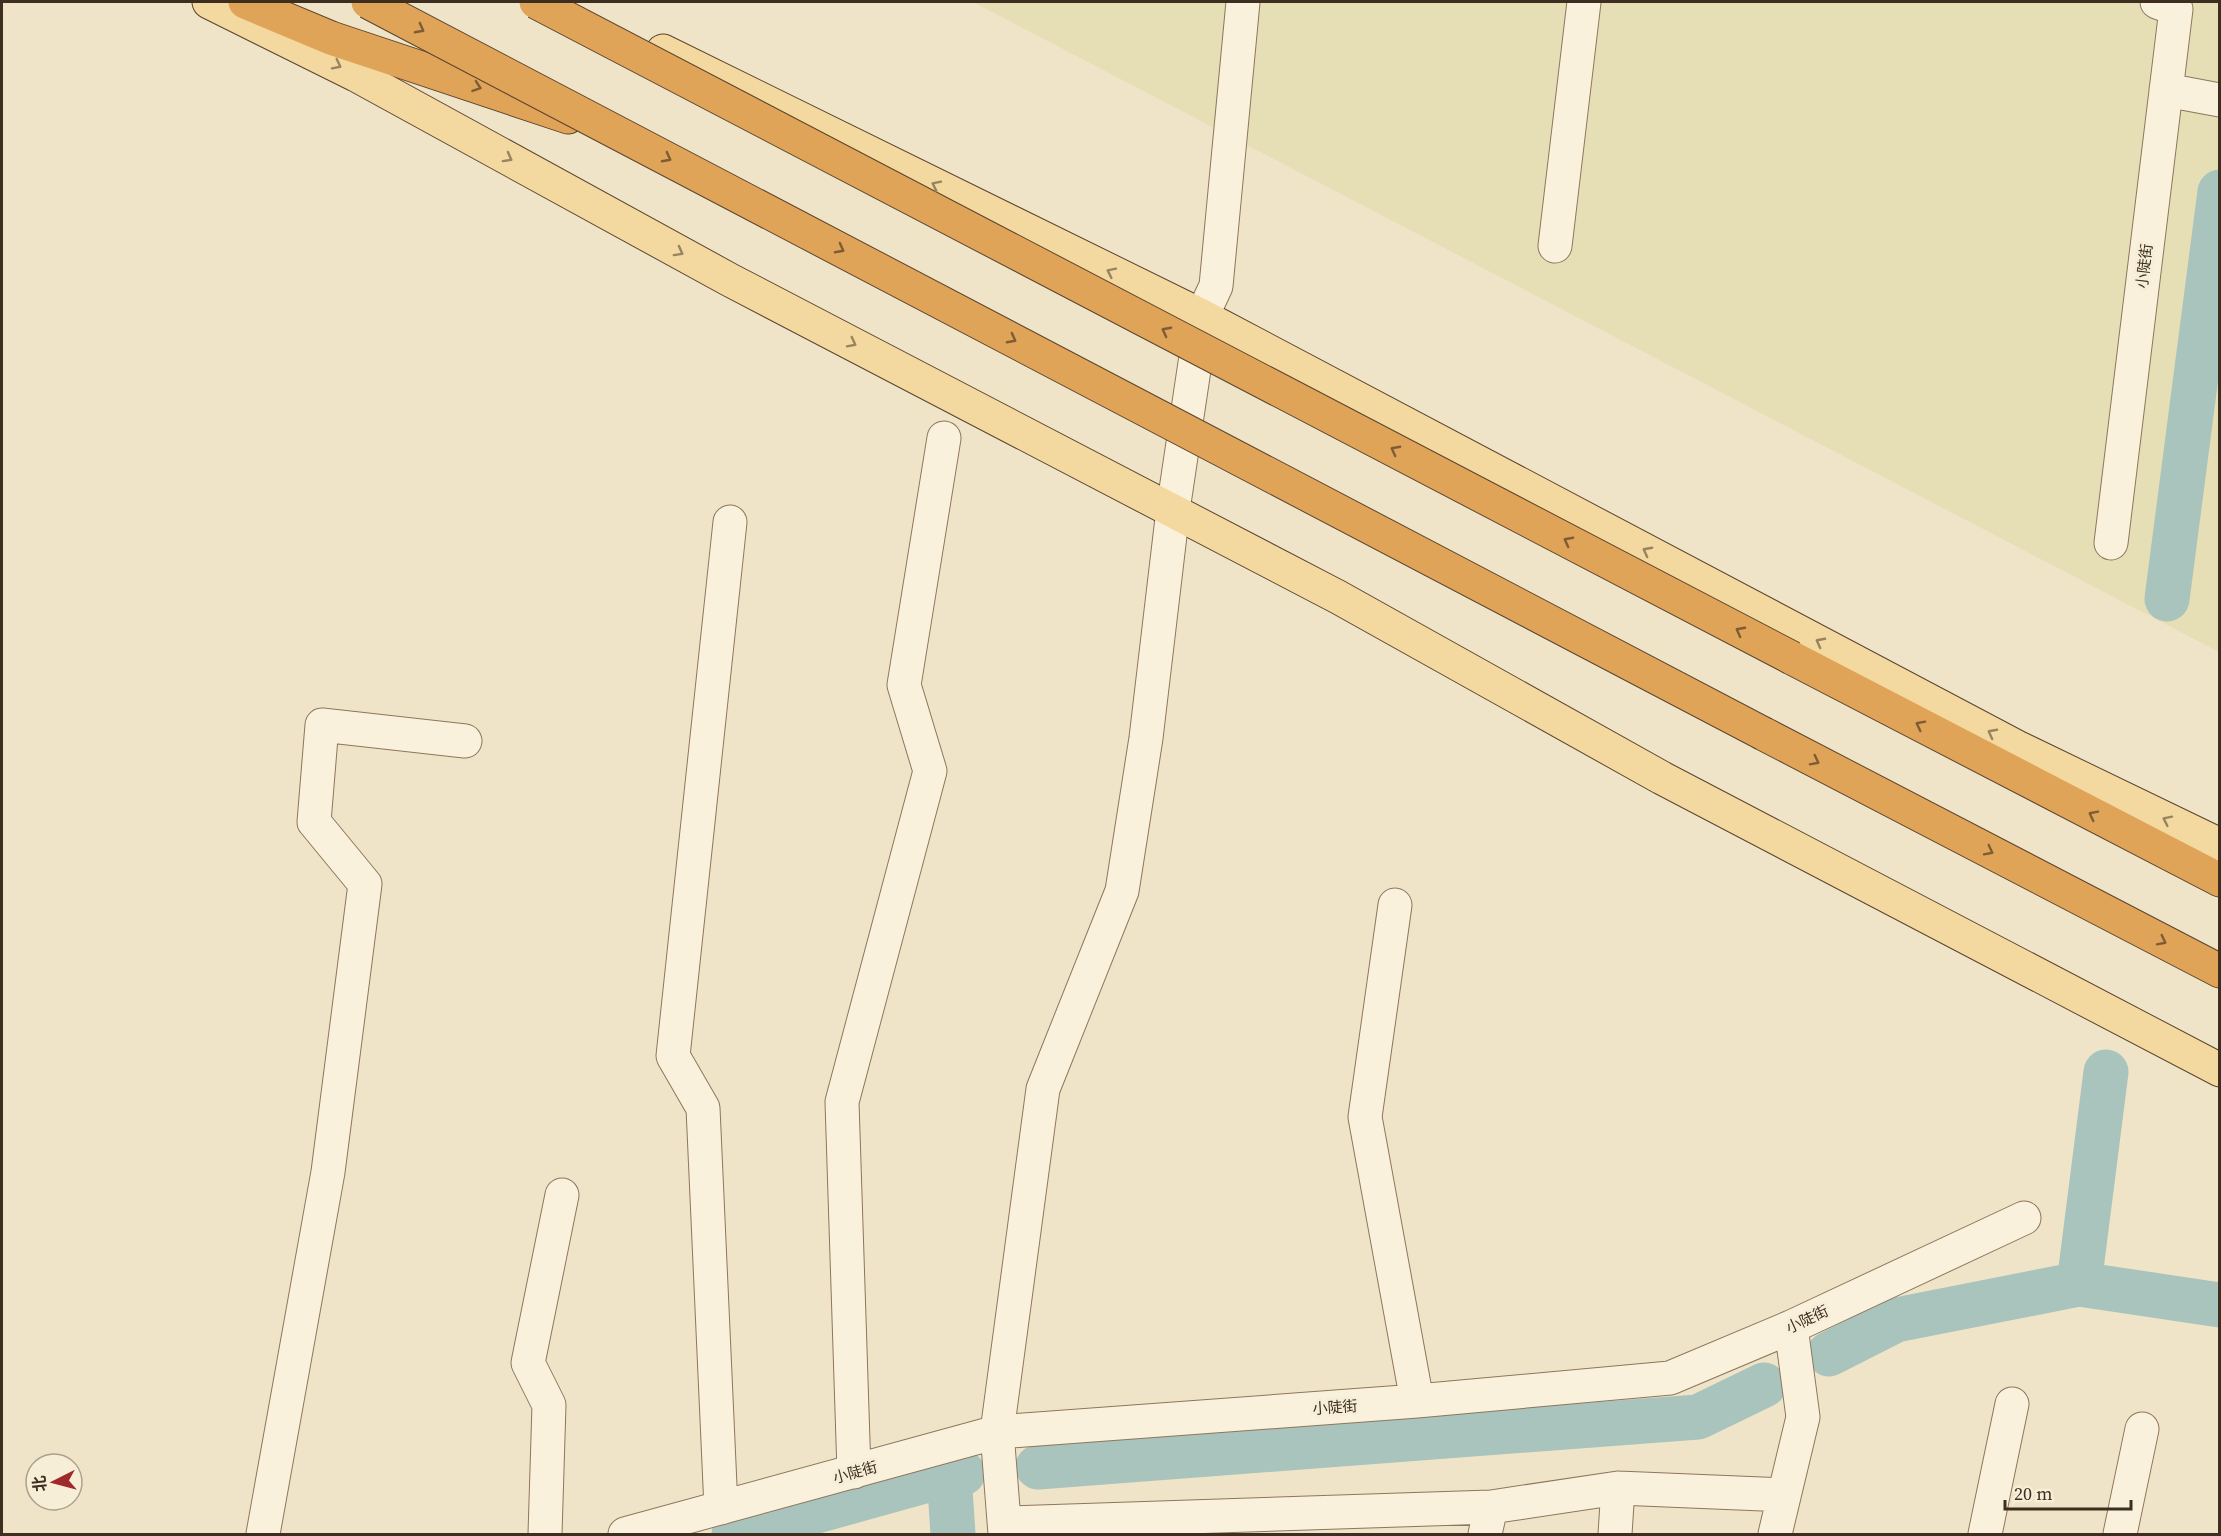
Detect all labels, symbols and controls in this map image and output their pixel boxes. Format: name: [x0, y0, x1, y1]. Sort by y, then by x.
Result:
one-way arrow: [414, 21, 425, 33]
one-way arrow: [330, 58, 341, 69]
one-way arrow: [471, 80, 482, 92]
one-way arrow: [502, 151, 512, 162]
one-way arrow: [661, 151, 671, 162]
one-way arrow: [932, 181, 943, 193]
one-way arrow: [833, 242, 844, 253]
street label: 小陡街: [2131, 242, 2157, 290]
one-way arrow: [673, 245, 683, 256]
one-way arrow: [1107, 267, 1118, 279]
one-way arrow: [1162, 327, 1172, 338]
one-way arrow: [1006, 332, 1017, 343]
one-way arrow: [845, 336, 856, 347]
one-way arrow: [1390, 446, 1401, 457]
one-way arrow: [1563, 537, 1574, 548]
one-way arrow: [1643, 547, 1653, 558]
one-way arrow: [1736, 627, 1747, 638]
one-way arrow: [1815, 638, 1826, 649]
one-way arrow: [1915, 720, 1926, 732]
one-way arrow: [1988, 729, 1998, 740]
one-way arrow: [1809, 754, 1820, 766]
one-way arrow: [2088, 810, 2099, 822]
one-way arrow: [2162, 815, 2173, 827]
one-way arrow: [1982, 844, 1993, 855]
one-way arrow: [2155, 934, 2166, 945]
street label: 小陡街: [1782, 1300, 1832, 1338]
street label: 小陡街: [1312, 1395, 1358, 1419]
north arrow: [24, 1452, 84, 1512]
street label: 小陡街: [831, 1456, 879, 1488]
scale bar: [2005, 1473, 2131, 1511]
text: 北: [27, 1474, 51, 1493]
text: 20 m: [2014, 1481, 2052, 1506]

